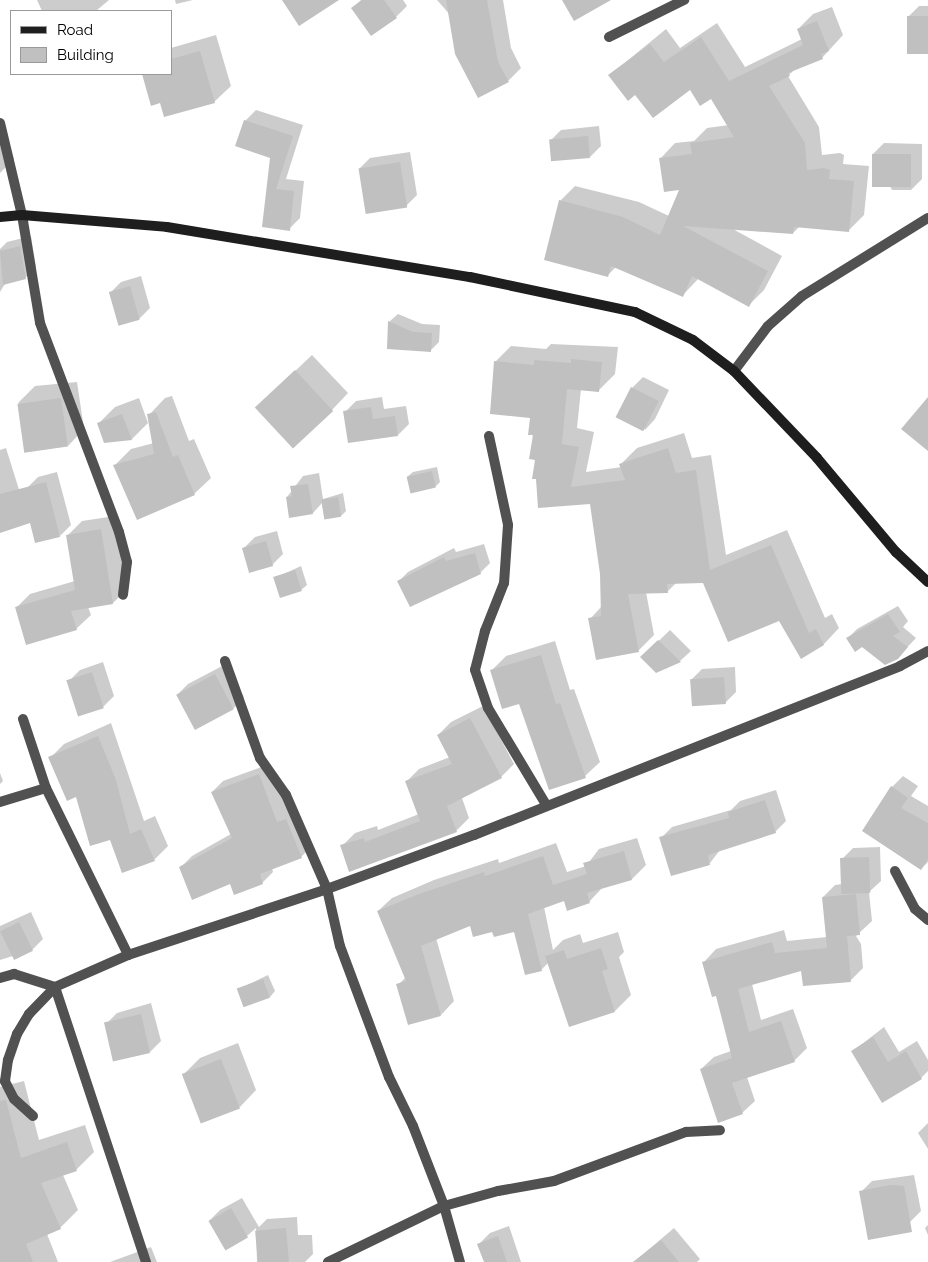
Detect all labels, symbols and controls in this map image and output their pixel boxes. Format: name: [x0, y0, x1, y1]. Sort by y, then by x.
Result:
legend: [10, 10, 172, 75]
text: Road: [57, 21, 93, 39]
text: Building: [57, 46, 114, 64]

